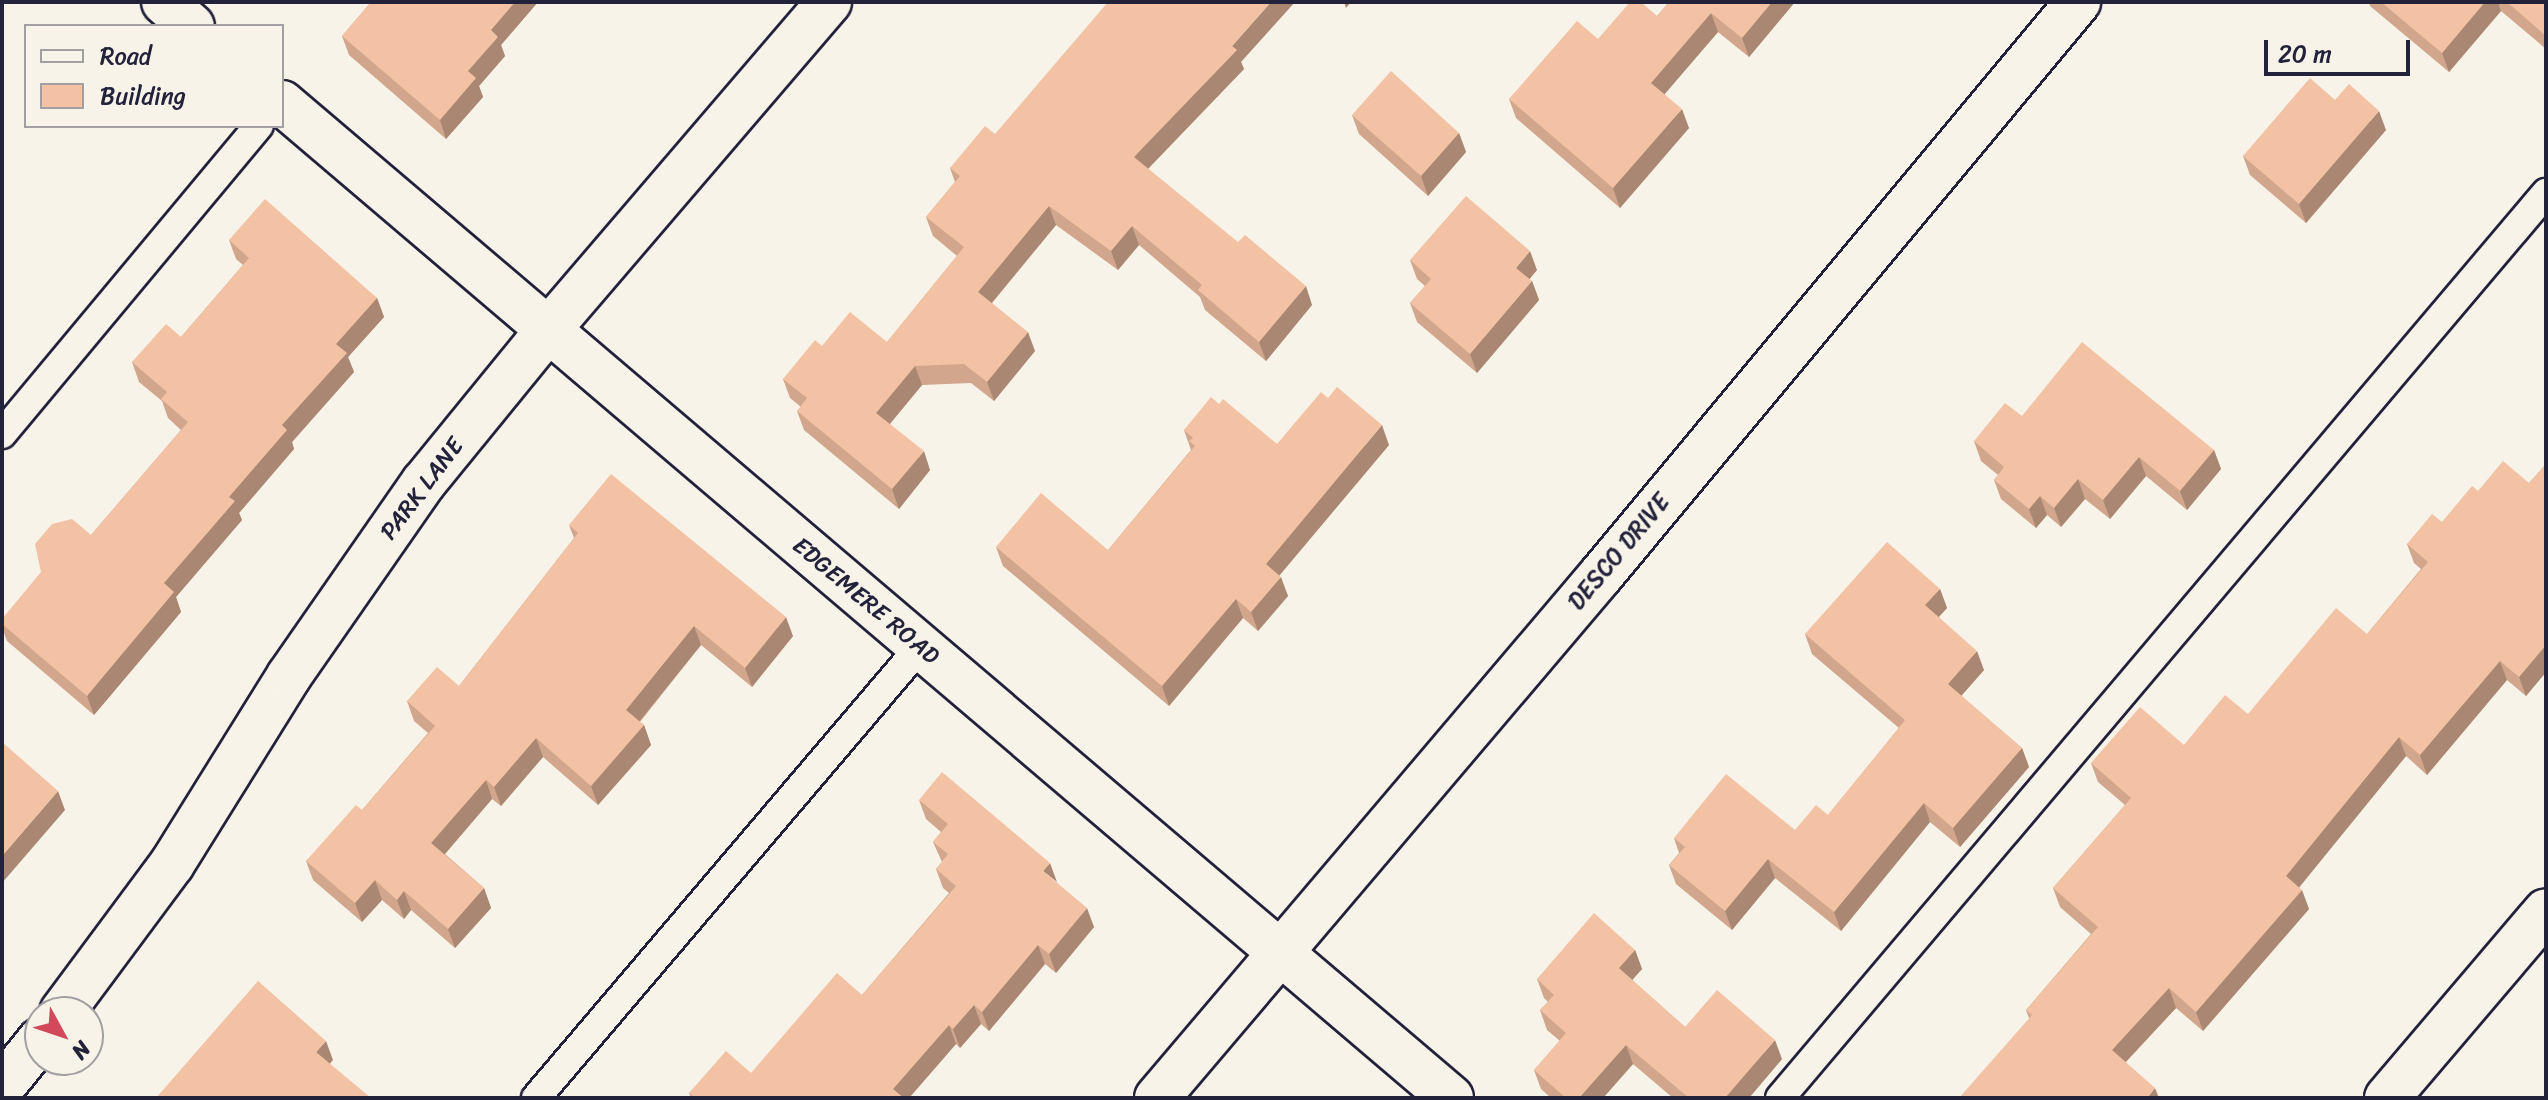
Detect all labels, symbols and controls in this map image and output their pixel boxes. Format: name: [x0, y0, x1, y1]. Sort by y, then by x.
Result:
legend: [24, 24, 284, 128]
scale bar: [2268, 24, 2414, 74]
text: 20 m: [2278, 33, 2332, 75]
text: Road: [100, 35, 151, 77]
text: Building: [100, 75, 186, 117]
street label: PARK LANE: [374, 432, 470, 546]
street label: DESCO DRIVE: [1561, 487, 1677, 617]
street label: EDGEMERE ROAD: [787, 531, 945, 671]
north arrow: [24, 996, 104, 1076]
text: N: [61, 1032, 101, 1069]

